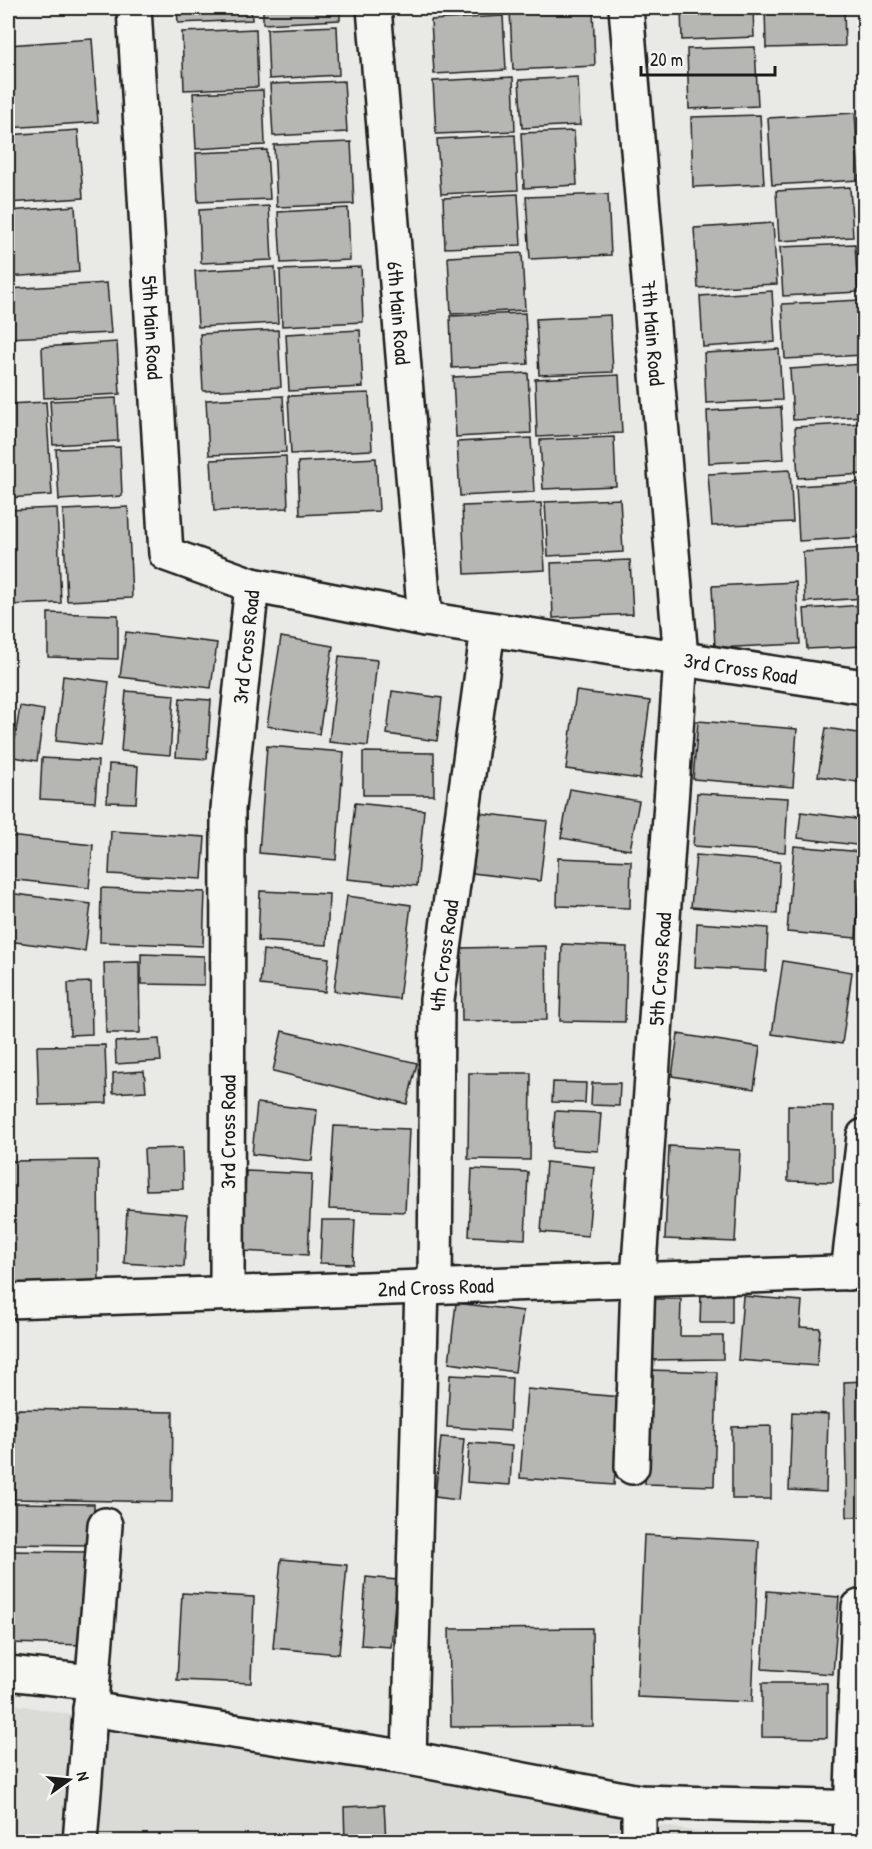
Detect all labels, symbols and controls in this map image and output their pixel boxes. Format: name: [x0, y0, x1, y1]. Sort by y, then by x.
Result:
scale bar: [641, 39, 774, 77]
text: 20 m: [650, 47, 683, 72]
street label: 6th Main Road: [381, 260, 418, 366]
street label: 5th Main Road: [135, 275, 170, 380]
street label: 7th Main Road: [635, 279, 672, 387]
street label: 3rd Cross Road: [225, 589, 266, 705]
street label: 3rd Cross Road: [682, 645, 799, 691]
street label: 4th Cross Road: [422, 898, 465, 1011]
street label: 5th Cross Road: [642, 912, 678, 1026]
street label: 3rd Cross Road: [213, 1075, 242, 1189]
street label: 2nd Cross Road: [377, 1270, 494, 1303]
north arrow: [39, 1750, 99, 1810]
text: N: [72, 1769, 95, 1784]

